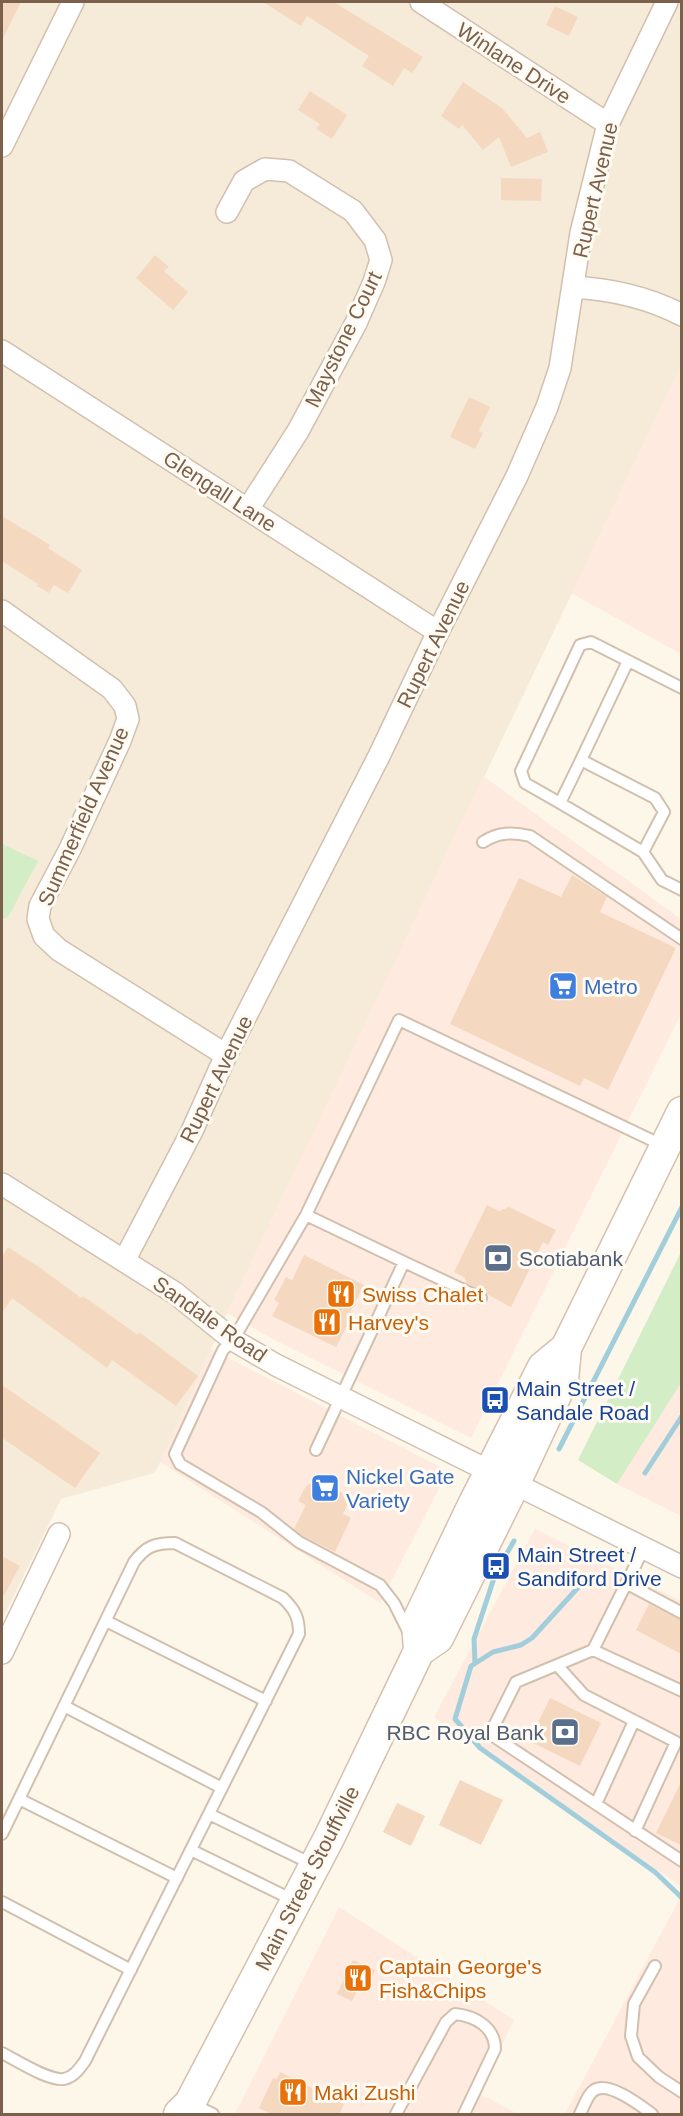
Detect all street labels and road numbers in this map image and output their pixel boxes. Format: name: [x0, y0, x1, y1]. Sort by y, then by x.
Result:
street label: Winlane Drive: [453, 18, 575, 108]
street label: Rupert Avenue: [568, 120, 622, 260]
street label: Maystone Court: [300, 267, 386, 411]
street label: Glengall Lane: [159, 446, 281, 536]
street label: Rupert Avenue: [392, 577, 474, 711]
street label: Summerfield Avenue: [33, 723, 133, 909]
street label: Rupert Avenue: [175, 1012, 257, 1146]
street label: Sandale Road: [149, 1271, 271, 1367]
street label: Main Street Stouffville: [250, 1782, 364, 1974]

